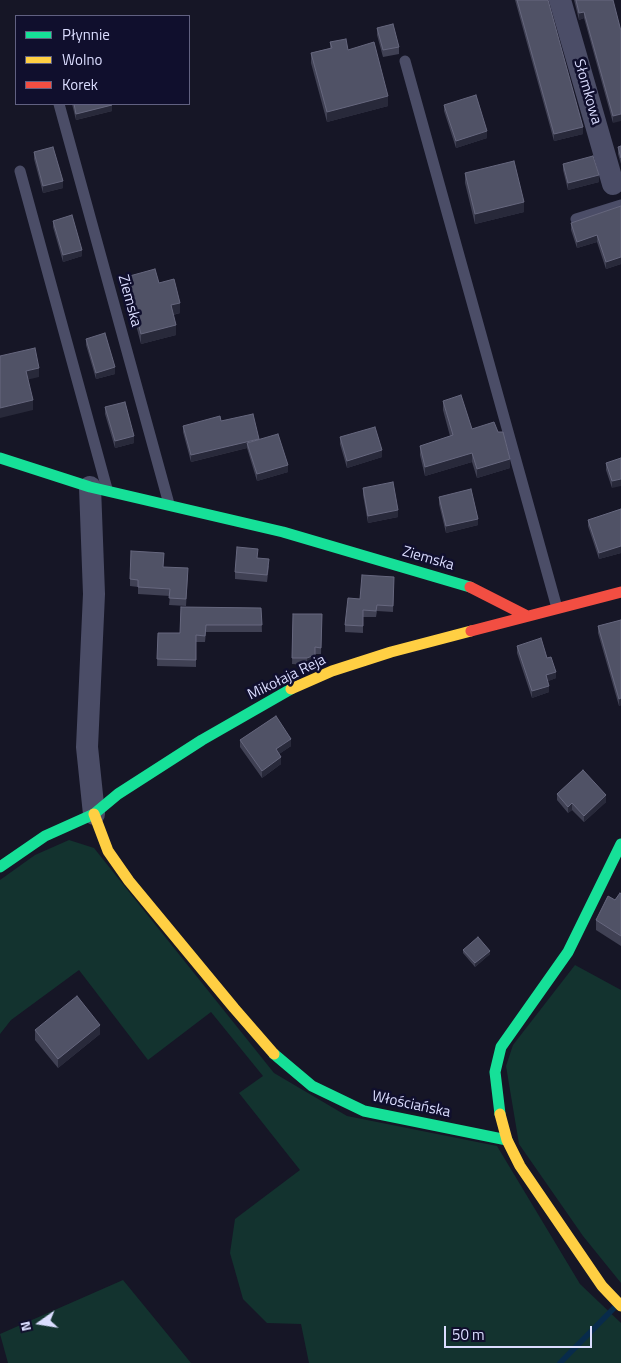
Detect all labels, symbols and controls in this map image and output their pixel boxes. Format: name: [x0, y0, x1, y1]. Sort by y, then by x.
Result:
legend: [15, 15, 190, 105]
text: Płynnie: [62, 23, 110, 46]
text: Wolno: [62, 48, 102, 71]
street label: Słomkowa: [569, 57, 605, 127]
text: Korek: [62, 73, 98, 96]
street label: Ziemska: [113, 273, 145, 329]
street label: Ziemska: [400, 543, 456, 575]
street label: Mikołaja Reja: [245, 651, 329, 705]
street label: Włościańska: [370, 1088, 452, 1122]
north arrow: [15, 1298, 65, 1348]
scale bar: [446, 1316, 594, 1348]
text: N: [14, 1319, 36, 1334]
text: 50 m: [452, 1323, 485, 1346]

